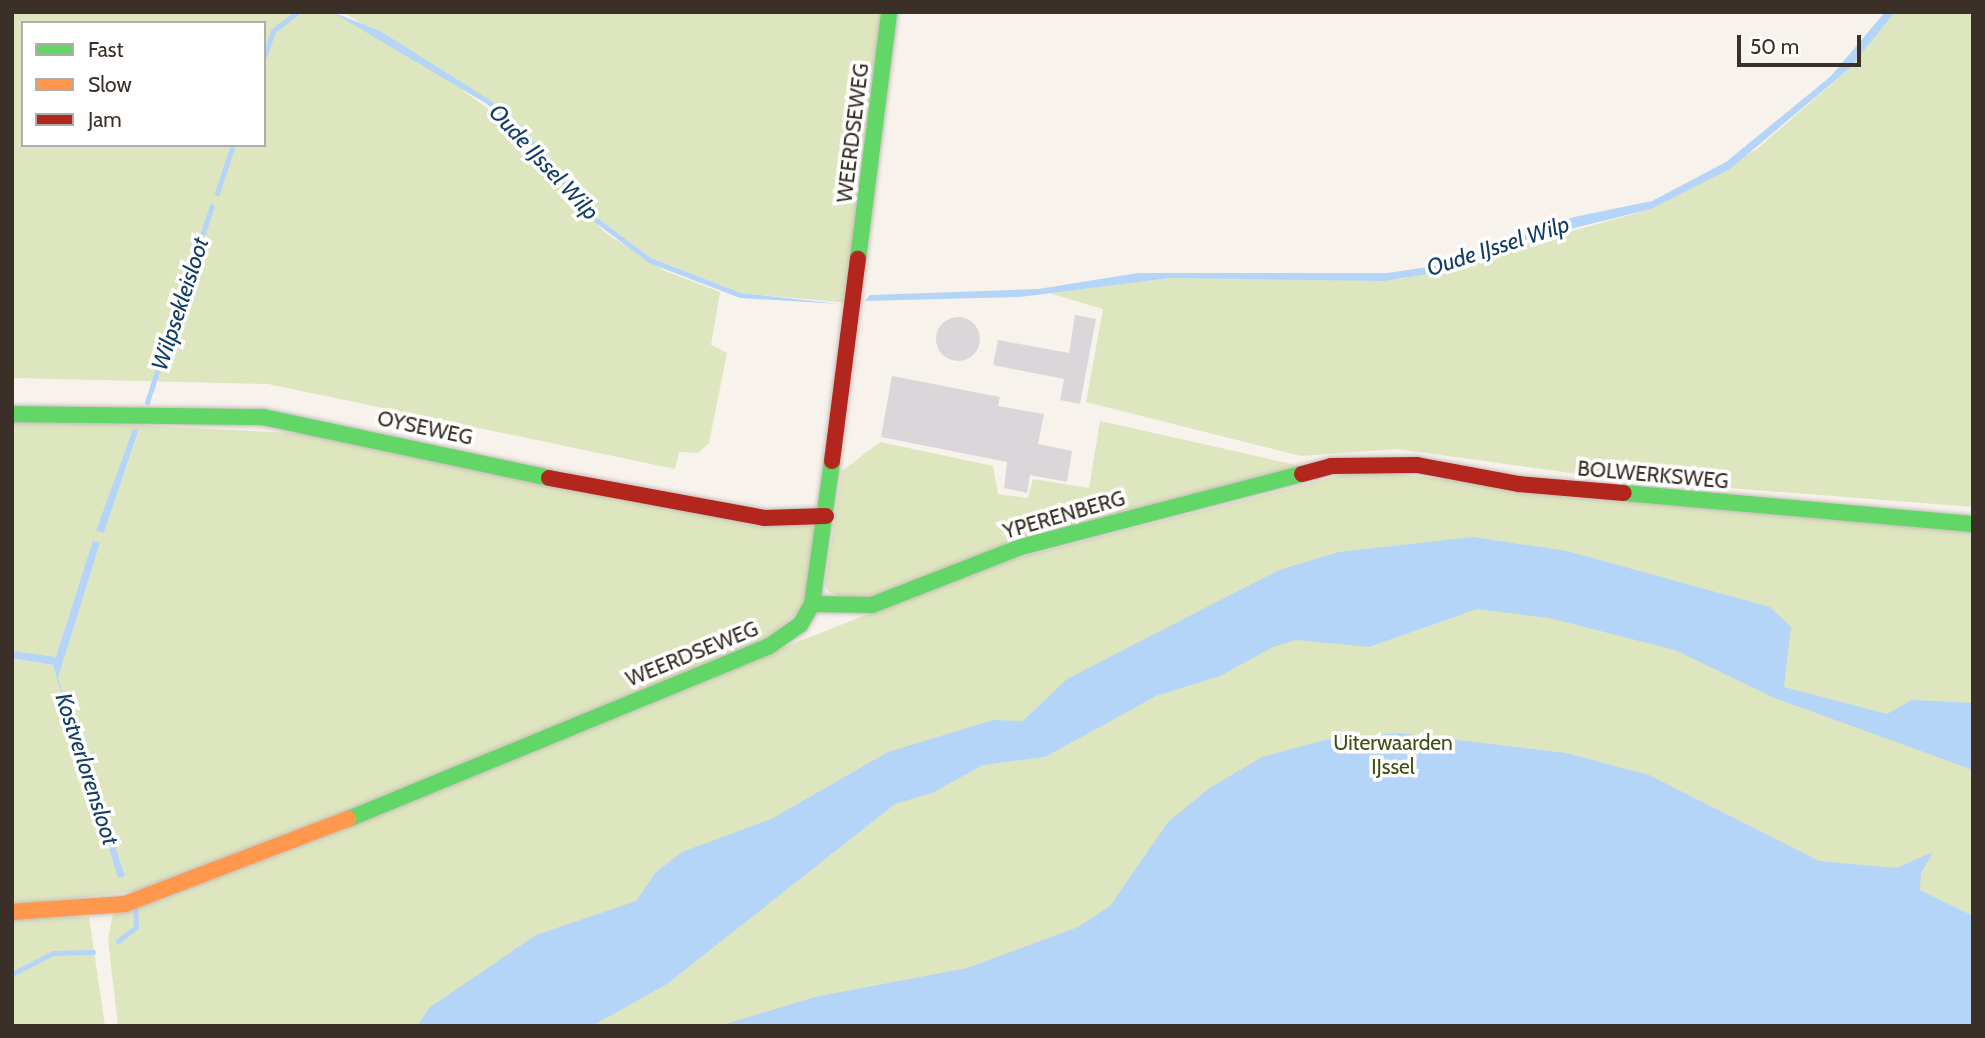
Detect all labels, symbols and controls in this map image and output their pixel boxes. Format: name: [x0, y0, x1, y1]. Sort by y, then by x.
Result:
legend: [21, 21, 266, 147]
scale bar: [1740, 21, 1864, 65]
text: 50 m: [1750, 34, 1799, 59]
text: Fast: [88, 37, 124, 62]
street label: WEERDSEWEG: [832, 62, 874, 204]
text: Slow: [88, 72, 132, 97]
water label: Oude IJssel Wilp: [483, 98, 605, 226]
text: Jam: [88, 107, 122, 132]
water label: Oude IJssel Wilp: [1423, 210, 1573, 282]
water label: Wilpsekleisloot: [146, 234, 214, 374]
street label: OYSEWEG: [375, 406, 475, 450]
street label: BOLWERKSWEG: [1576, 456, 1730, 494]
street label: YPERENBERG: [1000, 486, 1128, 544]
street label: WEERDSEWEG: [622, 616, 762, 692]
water label: Kostverlorensloot: [49, 690, 125, 848]
park label: Uiterwaarden IJssel: [1333, 730, 1453, 780]

